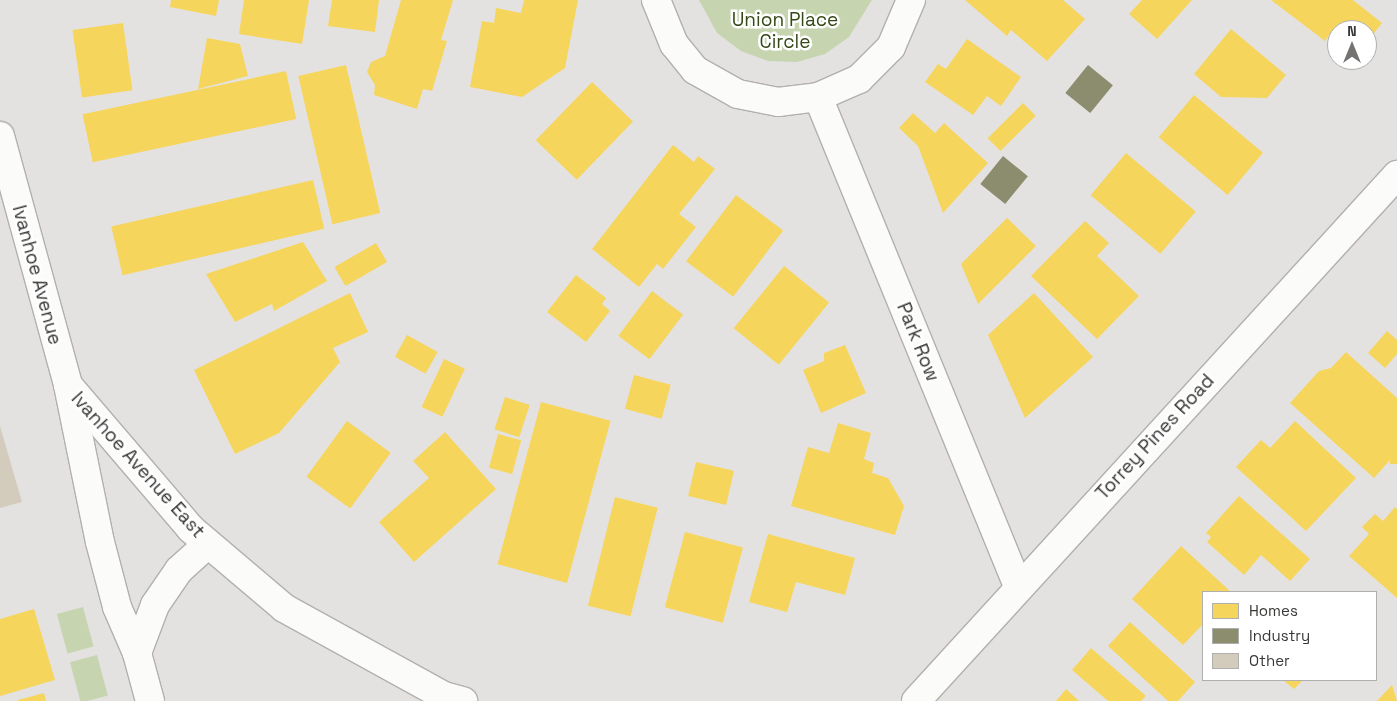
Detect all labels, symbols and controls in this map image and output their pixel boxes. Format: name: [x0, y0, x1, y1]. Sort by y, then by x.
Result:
park label: Union Place Circle: [732, 9, 838, 53]
north arrow: [1327, 20, 1377, 70]
text: N: [1347, 22, 1357, 40]
street label: Ivanhoe Avenue: [7, 203, 67, 347]
street label: Park Row: [892, 299, 944, 385]
street label: Torrey Pines Road: [1091, 370, 1219, 504]
street label: Ivanhoe Avenue East: [66, 387, 210, 543]
legend: [1202, 591, 1377, 681]
text: Homes: [1249, 601, 1298, 620]
text: Industry: [1249, 626, 1310, 645]
text: Other: [1249, 651, 1290, 670]

